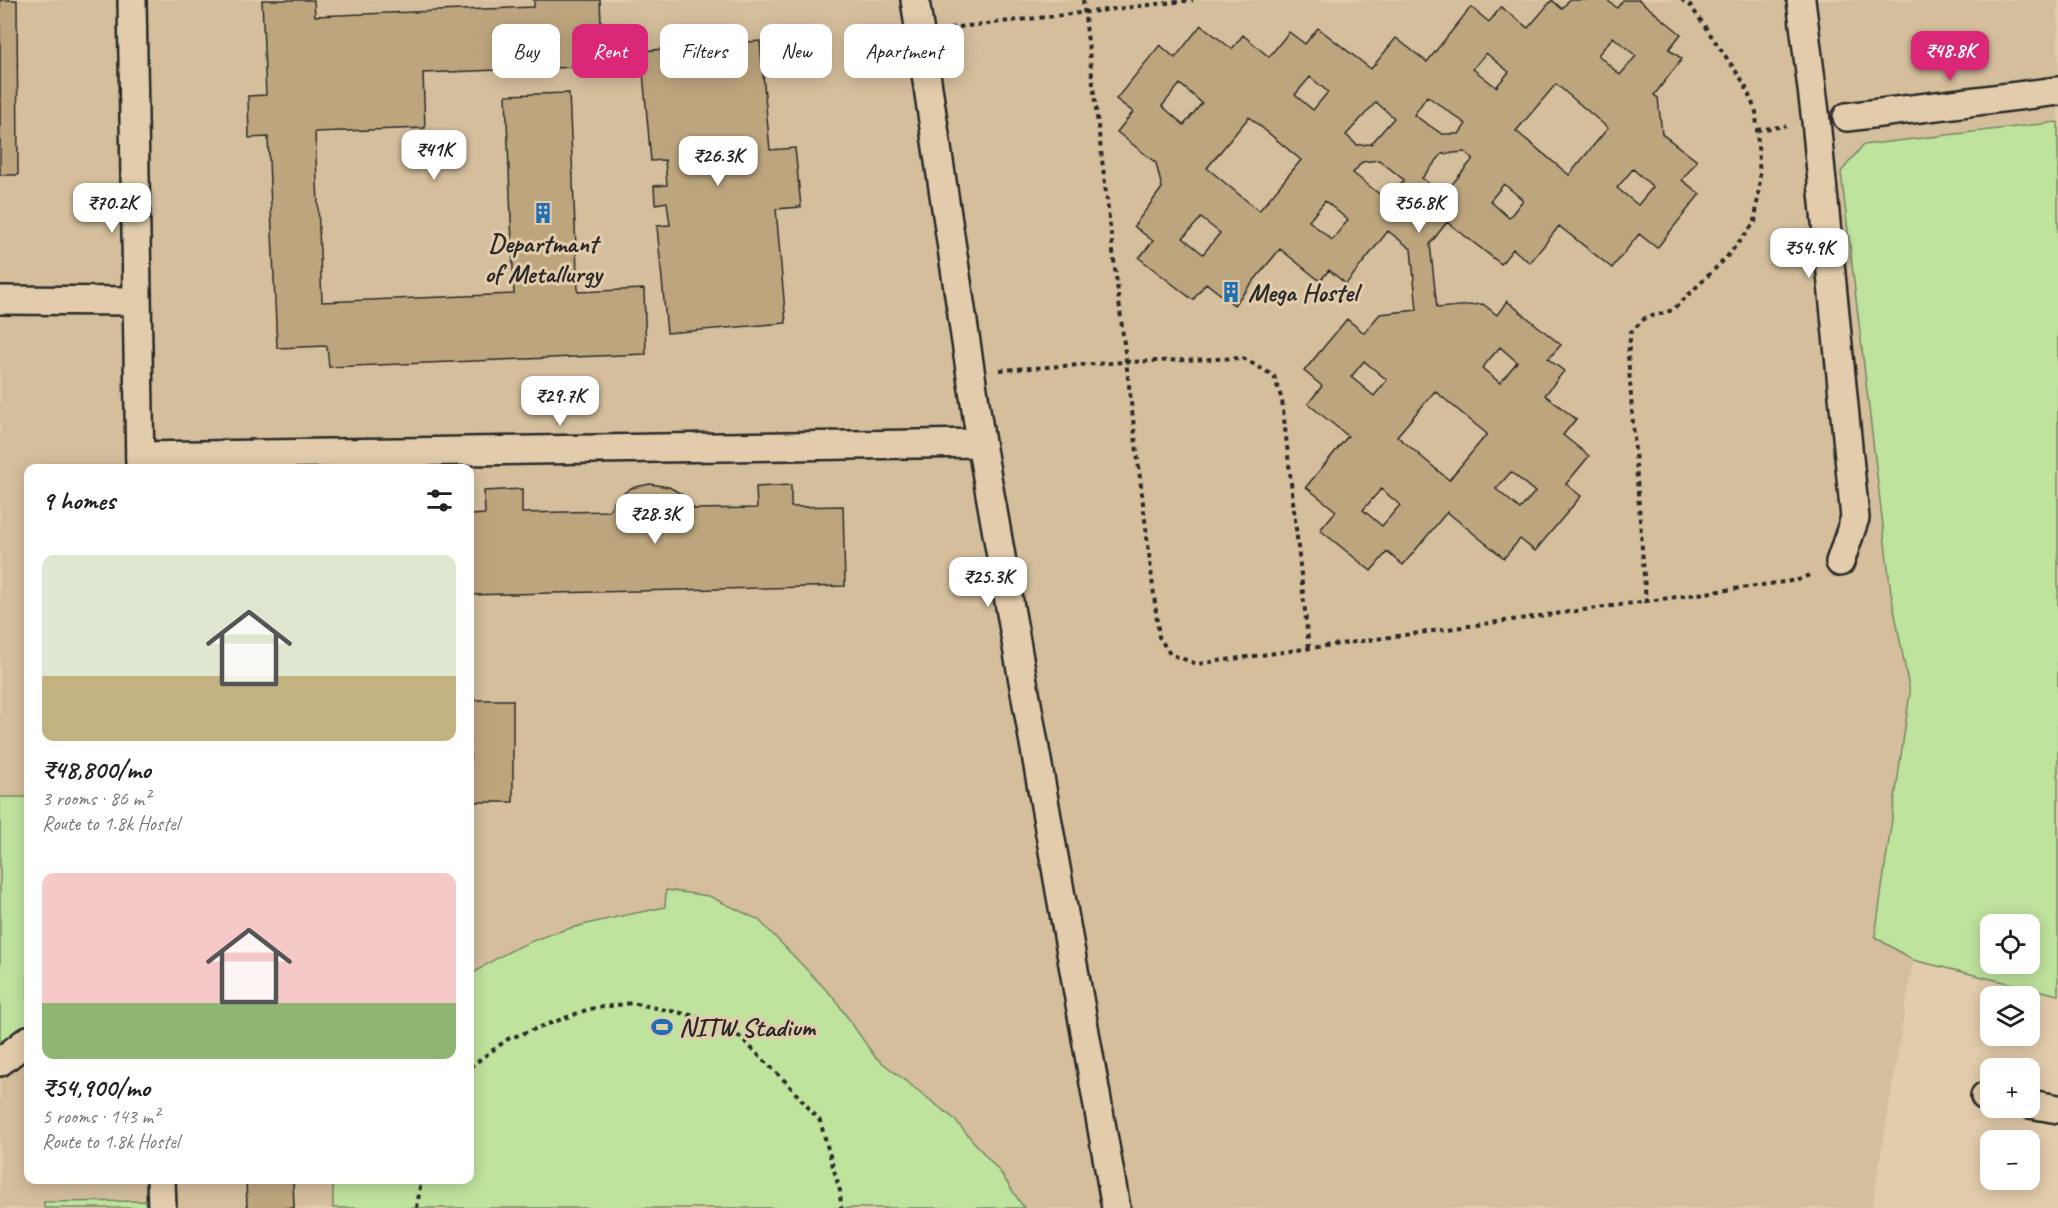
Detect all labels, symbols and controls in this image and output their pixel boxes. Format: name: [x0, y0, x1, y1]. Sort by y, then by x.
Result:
chip: Buy: [492, 24, 560, 78]
chip: Rent: [572, 24, 648, 78]
chip: Filters: [660, 24, 748, 78]
chip: New: [760, 24, 832, 78]
chip: Apartment: [844, 24, 964, 78]
pin: ₹48.8K: [1901, 31, 1999, 82]
text: ₹48.8K: [1925, 38, 1975, 63]
pin: ₹41K: [398, 130, 470, 181]
pin: ₹26.3K: [669, 136, 767, 187]
text: ₹41K: [415, 137, 453, 162]
text: ₹26.3K: [693, 143, 743, 168]
pin: ₹70.2K: [63, 183, 161, 234]
pin: ₹56.8K: [1370, 183, 1468, 234]
text: ₹70.2K: [87, 190, 137, 215]
text: ₹56.8K: [1394, 190, 1444, 215]
building icon: Departmant of Metallurgy: [531, 201, 555, 225]
place label: Departmant of Metallurgy: [484, 227, 605, 290]
pin: ₹54.9K: [1760, 228, 1858, 279]
text: ₹54.9K: [1784, 235, 1834, 260]
place label: Mega Hostel: [1248, 276, 1363, 309]
building icon: Mega Hostel: [1219, 280, 1243, 304]
pin: ₹29.7K: [511, 376, 609, 427]
text: ₹29.7K: [535, 383, 585, 408]
text: 9 homes: [42, 484, 115, 517]
icon: filters: [423, 484, 456, 517]
pin: ₹28.3K: [606, 494, 704, 545]
text: ₹28.3K: [630, 501, 680, 526]
pin: ₹25.3K: [939, 557, 1037, 608]
text: ₹25.3K: [963, 564, 1013, 589]
icon: home: [195, 594, 303, 702]
text: ₹48,800/mo: [42, 753, 151, 786]
text: 3 rooms · 86 m²: [42, 786, 150, 811]
text: Route to 1.8k Hostel: [42, 811, 179, 836]
icon: home: [195, 912, 303, 1020]
map controls: [1980, 914, 2040, 1190]
button: locate: [1980, 914, 2040, 974]
button: layers: [1980, 986, 2040, 1046]
place label: NITW Stadium: [679, 1011, 816, 1044]
sports icon: NITW Stadium: [650, 1015, 674, 1039]
button: +: [1980, 1058, 2040, 1118]
text: ₹54,900/mo: [42, 1071, 150, 1104]
text: 5 rooms · 143 m²: [42, 1104, 159, 1129]
text: Route to 1.8k Hostel: [42, 1129, 179, 1154]
button: −: [1980, 1130, 2040, 1190]

